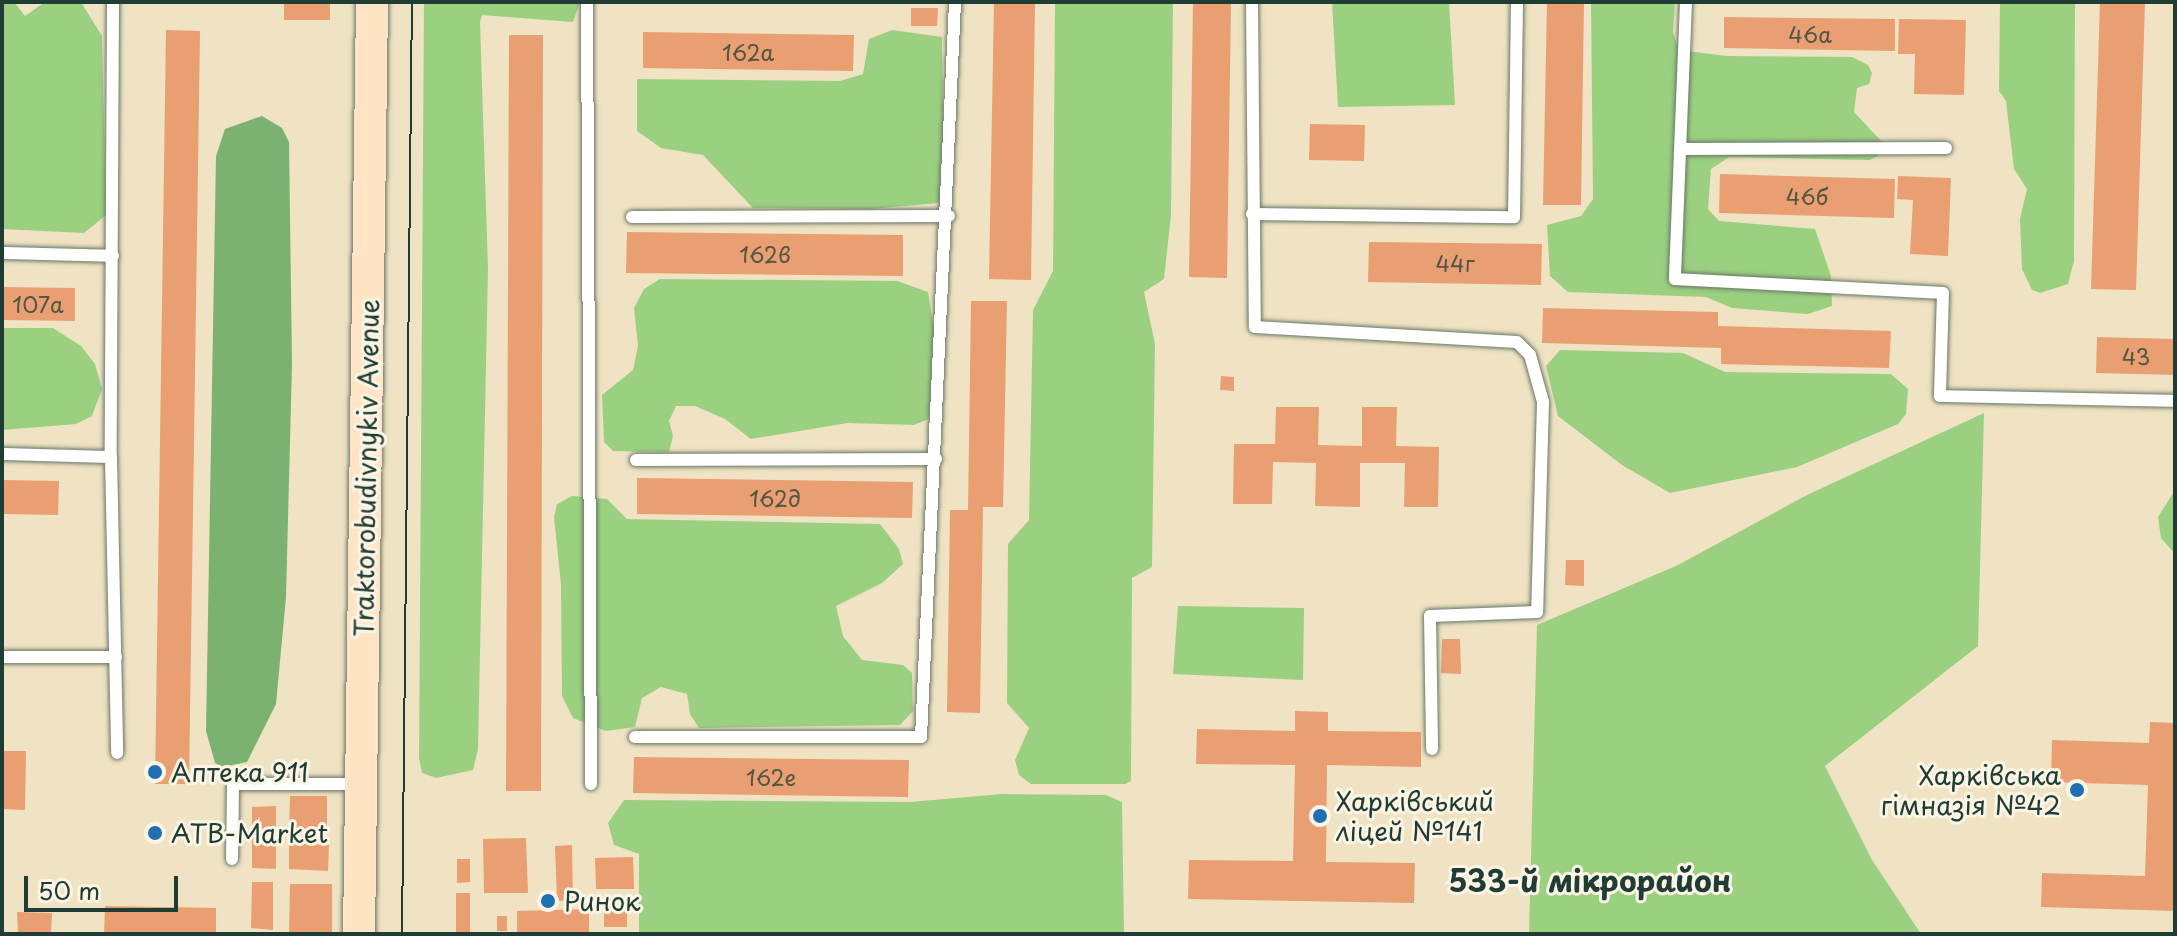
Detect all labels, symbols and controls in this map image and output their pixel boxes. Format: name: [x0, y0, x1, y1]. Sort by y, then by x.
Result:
house number: 46а: [1788, 21, 1832, 47]
house number: 162а: [722, 39, 774, 65]
house number: 46б: [1786, 183, 1828, 209]
house number: 162в: [739, 241, 791, 267]
house number: 44г: [1436, 250, 1474, 276]
house number: 107а: [12, 291, 64, 317]
street label: Traktorobudivnykiv Avenue: [347, 298, 385, 638]
house number: 43: [2122, 343, 2150, 369]
house number: 162д: [749, 485, 801, 511]
place label: Аптека 911: [171, 756, 310, 788]
place label: Харківська гімназія №42: [1880, 759, 2061, 820]
marker: Аптека 911: [146, 763, 164, 781]
house number: 162е: [746, 764, 796, 790]
marker: Харківська гімназія №42: [2068, 781, 2086, 799]
place label: Харківський ліцей №141: [1336, 785, 1494, 846]
marker: Харківський ліцей №141: [1311, 807, 1329, 825]
place label: ATB-Market: [171, 817, 328, 849]
marker: ATB-Market: [146, 824, 164, 842]
scale bar: [28, 860, 182, 910]
district label: 533-й мікрорайон: [1448, 862, 1732, 898]
text: 50 m: [38, 872, 100, 908]
place label: Ринок: [564, 885, 641, 917]
marker: Ринок: [539, 892, 557, 910]

